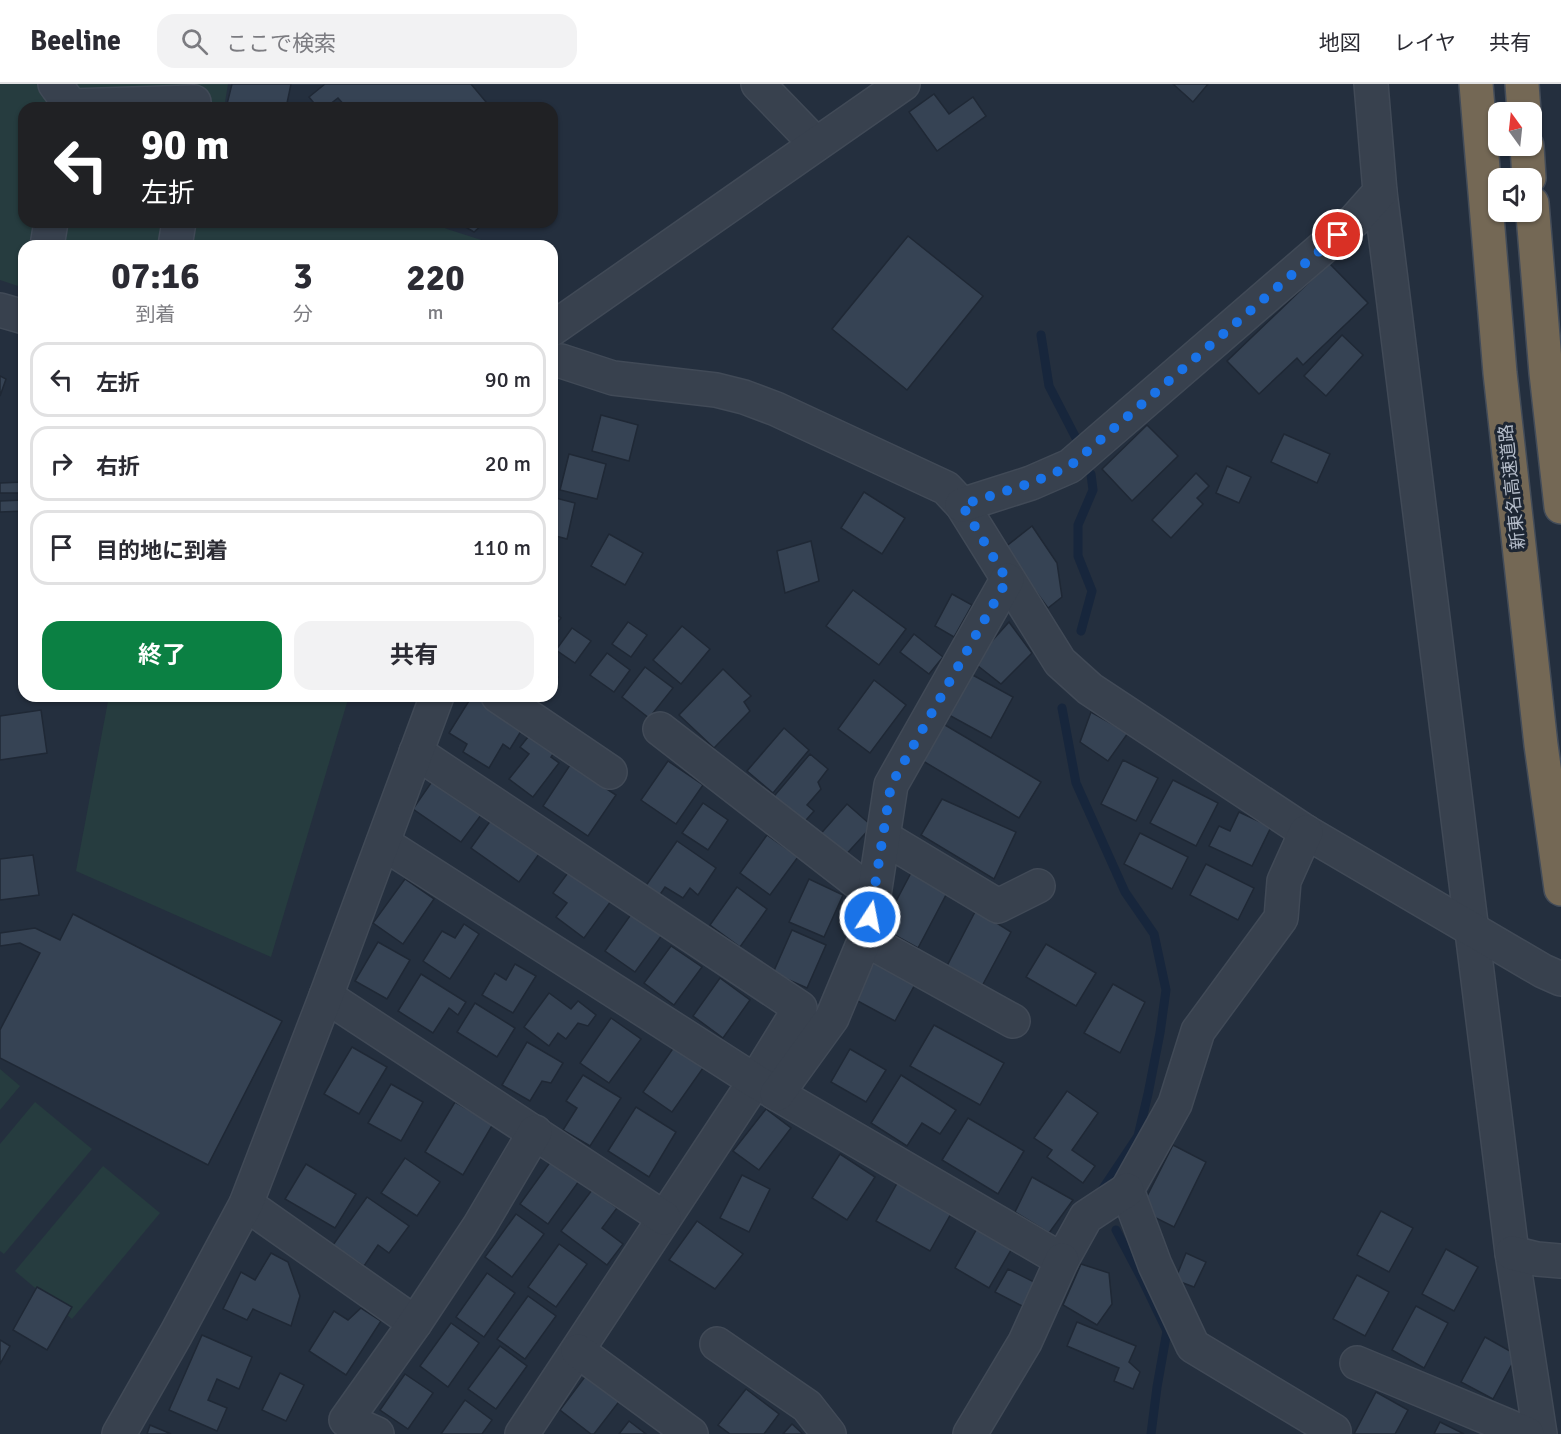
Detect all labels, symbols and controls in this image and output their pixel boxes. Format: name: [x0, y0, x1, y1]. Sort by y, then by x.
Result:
search box: [157, 14, 577, 68]
text: Beeline: [30, 24, 121, 58]
icon: search: [178, 25, 211, 58]
text: ここで検索: [226, 30, 336, 57]
text: 地図: [1319, 30, 1361, 56]
text: レイヤ: [1394, 30, 1456, 56]
text: 共有: [1489, 30, 1531, 56]
north arrow: [1488, 102, 1542, 156]
map controls: [1488, 102, 1542, 222]
text: 90 m: [141, 120, 230, 171]
icon: left: [42, 126, 120, 204]
button: sound: [1488, 168, 1542, 222]
text: 左折: [141, 177, 195, 210]
pin: [1312, 209, 1363, 260]
icon: arrive: [1321, 218, 1354, 251]
text: 07:16: [111, 254, 200, 299]
text: 3: [293, 254, 313, 299]
text: 220: [406, 256, 465, 301]
text: m: [428, 300, 443, 325]
text: 到着: [136, 302, 176, 327]
text: 分: [293, 302, 313, 327]
icon: left: [45, 363, 78, 396]
text: 90 m: [485, 366, 531, 393]
text: 左折: [96, 369, 140, 396]
street label: 新東名高速道路: [1494, 423, 1530, 551]
icon: right: [45, 447, 78, 480]
text: 20 m: [485, 450, 531, 477]
text: 右折: [96, 453, 140, 480]
icon: arrive: [45, 531, 78, 564]
text: 110 m: [473, 534, 531, 561]
text: 目的地に到着: [96, 537, 228, 564]
button: 終了: [42, 621, 282, 690]
button: 共有: [294, 621, 534, 690]
position arrow: [838, 885, 902, 949]

